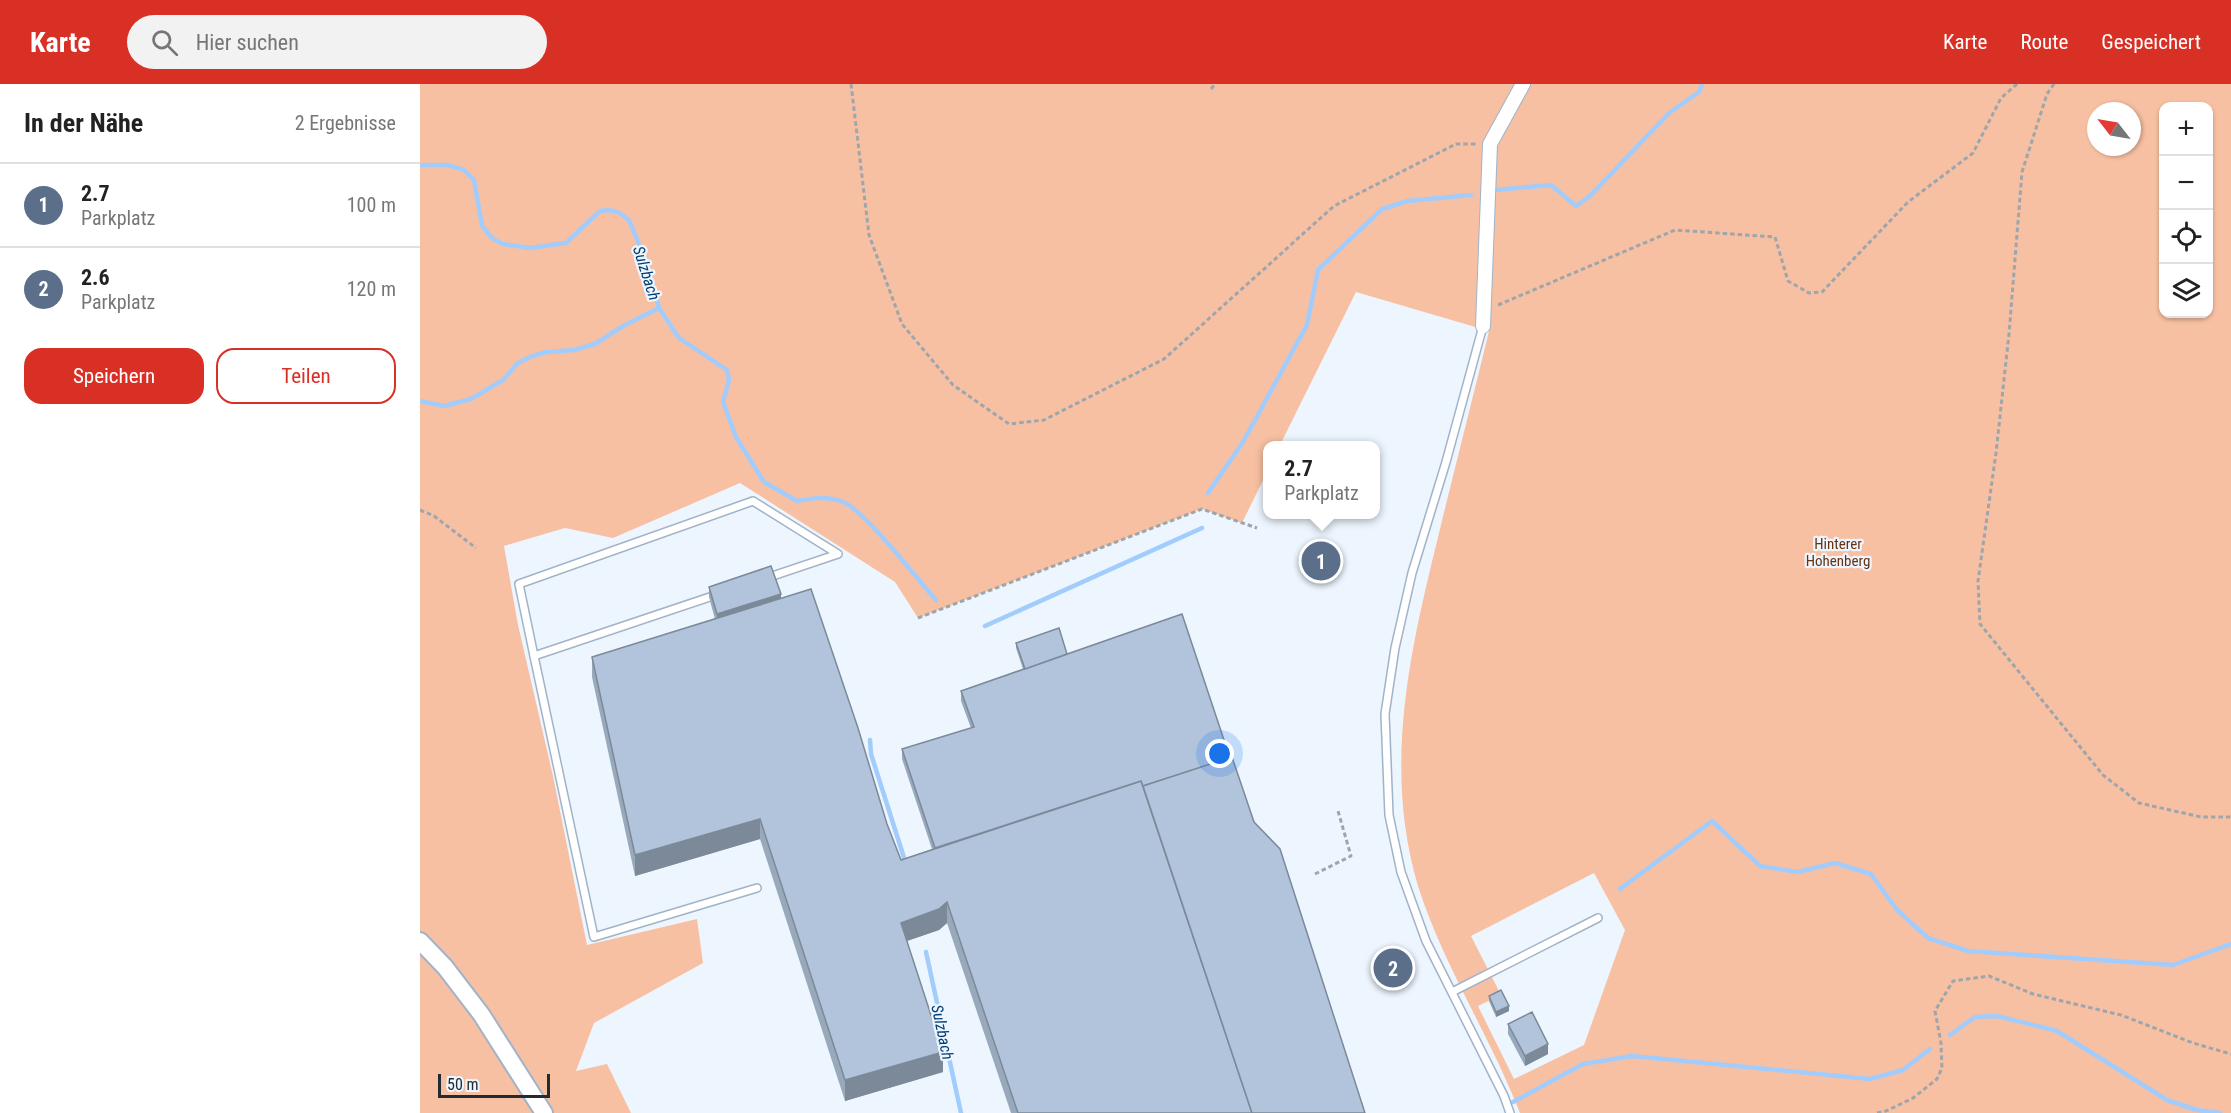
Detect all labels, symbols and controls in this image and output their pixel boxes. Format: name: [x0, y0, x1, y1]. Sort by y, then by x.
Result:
search box: [127, 15, 547, 69]
text: Karte: [30, 26, 91, 59]
icon: search: [148, 26, 181, 59]
text: Hier suchen: [196, 30, 299, 55]
text: Karte: [1943, 30, 1987, 54]
text: Route: [2020, 30, 2068, 54]
text: Gespeichert: [2101, 30, 2201, 54]
north arrow: [2087, 102, 2141, 156]
map controls: [2159, 102, 2213, 318]
button: +: [2159, 102, 2213, 156]
text: In der Nähe: [24, 108, 143, 138]
text: 2 Ergebnisse: [295, 111, 396, 135]
button: −: [2159, 156, 2213, 210]
text: 2.7: [81, 181, 110, 206]
text: 1: [38, 193, 49, 217]
text: 100 m: [347, 193, 396, 217]
text: Parkplatz: [81, 206, 155, 230]
button: locate: [2159, 210, 2213, 264]
water label: Sulzbach: [629, 244, 664, 303]
button: layers: [2159, 264, 2213, 318]
text: 2.6: [81, 265, 110, 290]
text: 2: [38, 277, 49, 301]
text: 120 m: [347, 277, 396, 301]
text: Parkplatz: [81, 290, 155, 314]
button: Speichern: [24, 348, 204, 404]
button: Teilen: [216, 348, 396, 404]
popup: [1263, 441, 1380, 519]
text: 2.7: [1284, 456, 1313, 481]
text: Parkplatz: [1284, 481, 1359, 505]
park label: Hinterer Hohenberg: [1806, 535, 1870, 570]
pin: 1: [1302, 538, 1340, 584]
your location: [1205, 739, 1234, 768]
pin: 2: [1374, 946, 1412, 990]
water label: Sulzbach: [927, 1003, 958, 1061]
scale bar: [438, 1071, 550, 1098]
text: 50 m: [447, 1075, 479, 1094]

